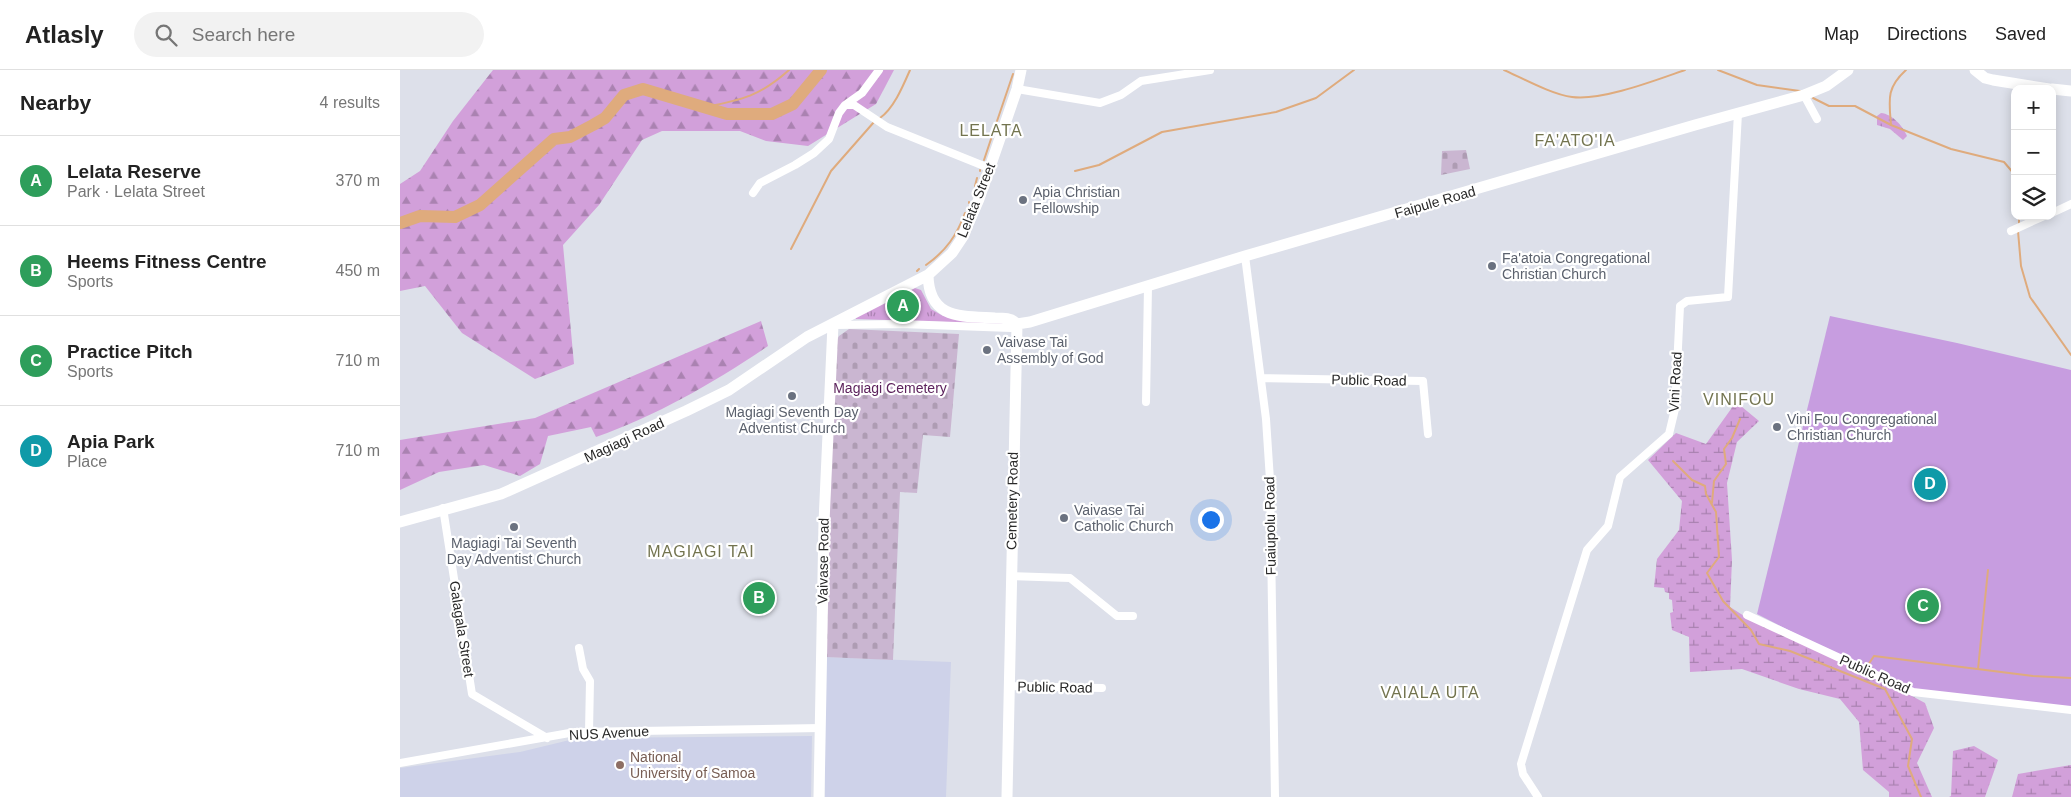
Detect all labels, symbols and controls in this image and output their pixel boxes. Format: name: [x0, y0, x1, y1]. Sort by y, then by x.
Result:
search box: [134, 12, 484, 57]
text: Atlasly: [25, 21, 104, 48]
icon: search: [152, 21, 180, 49]
text: Search here: [192, 24, 295, 45]
text: Map: [1824, 24, 1859, 44]
text: Directions: [1887, 24, 1967, 44]
text: Saved: [1995, 24, 2046, 44]
map controls: [2011, 85, 2056, 220]
button: +: [2011, 85, 2056, 130]
text: Nearby: [20, 91, 91, 114]
text: 4 results: [320, 94, 380, 111]
district label: LELATA: [959, 122, 1023, 139]
button: −: [2011, 130, 2056, 175]
district label: FA'ATO'IA: [1534, 132, 1616, 149]
street label: Lelata Street: [954, 160, 998, 240]
text: Lelata Reserve: [67, 161, 201, 182]
text: A: [30, 172, 42, 189]
text: 370 m: [336, 172, 380, 189]
button: layers: [2011, 175, 2056, 220]
text: Park · Lelata Street: [67, 183, 205, 200]
street label: Faipule Road: [1393, 183, 1477, 221]
place label: Apia Christian Fellowship: [1033, 184, 1120, 216]
marker: Apia Christian Fellowship: [1017, 194, 1029, 206]
place label: Fa'atoia Congregational Christian Church: [1502, 250, 1650, 282]
text: Heems Fitness Centre: [67, 251, 267, 272]
marker: Fa'atoia Congregational Christian Church: [1486, 260, 1498, 272]
text: B: [30, 262, 42, 279]
text: 450 m: [336, 262, 380, 279]
text: Sports: [67, 273, 113, 290]
pin: A: [887, 287, 919, 325]
place label: Vaivase Tai Assembly of God: [997, 334, 1104, 366]
text: Practice Pitch: [67, 341, 193, 362]
marker: Vaivase Tai Assembly of God: [981, 344, 993, 356]
street label: Vini Road: [1665, 351, 1685, 413]
text: C: [30, 352, 42, 369]
text: 710 m: [336, 352, 380, 369]
text: Sports: [67, 363, 113, 380]
street label: Public Road: [1331, 371, 1407, 389]
park label: Magiagi Cemetery: [833, 380, 947, 396]
marker: Magiagi Seventh Day Adventist Church: [786, 390, 798, 402]
district label: VINIFOU: [1703, 391, 1775, 408]
place label: Magiagi Seventh Day Adventist Church: [725, 404, 859, 436]
place label: Vini Fou Congregational Christian Church: [1787, 411, 1937, 443]
street label: Magiagi Road: [581, 414, 667, 466]
marker: Vini Fou Congregational Christian Church: [1771, 421, 1783, 433]
text: Apia Park: [67, 431, 155, 452]
text: D: [30, 442, 42, 459]
text: 710 m: [336, 442, 380, 459]
street label: Cemetery Road: [1003, 452, 1021, 550]
text: Place: [67, 453, 107, 470]
pin: D: [1914, 465, 1946, 503]
street label: Fuaiupolu Road: [1261, 476, 1279, 576]
place label: Vaivase Tai Catholic Church: [1074, 502, 1174, 534]
your location: [1198, 507, 1224, 533]
marker: Vaivase Tai Catholic Church: [1058, 512, 1070, 524]
street label: Vaivase Road: [814, 518, 832, 604]
marker: Magiagi Tai Seventh Day Adventist Church: [508, 521, 520, 533]
place label: Magiagi Tai Seventh Day Adventist Church: [447, 535, 581, 567]
district label: MAGIAGI TAI: [647, 543, 755, 560]
pin: B: [743, 579, 775, 617]
street label: Galagala Street: [446, 580, 478, 678]
pin: C: [1907, 587, 1939, 625]
street label: Public Road: [1837, 651, 1913, 697]
street label: Public Road: [1017, 678, 1093, 696]
district label: VAIALA UTA: [1380, 684, 1480, 701]
street label: NUS Avenue: [569, 723, 650, 743]
place label: National University of Samoa: [630, 749, 755, 781]
marker: National University of Samoa: [614, 759, 626, 771]

